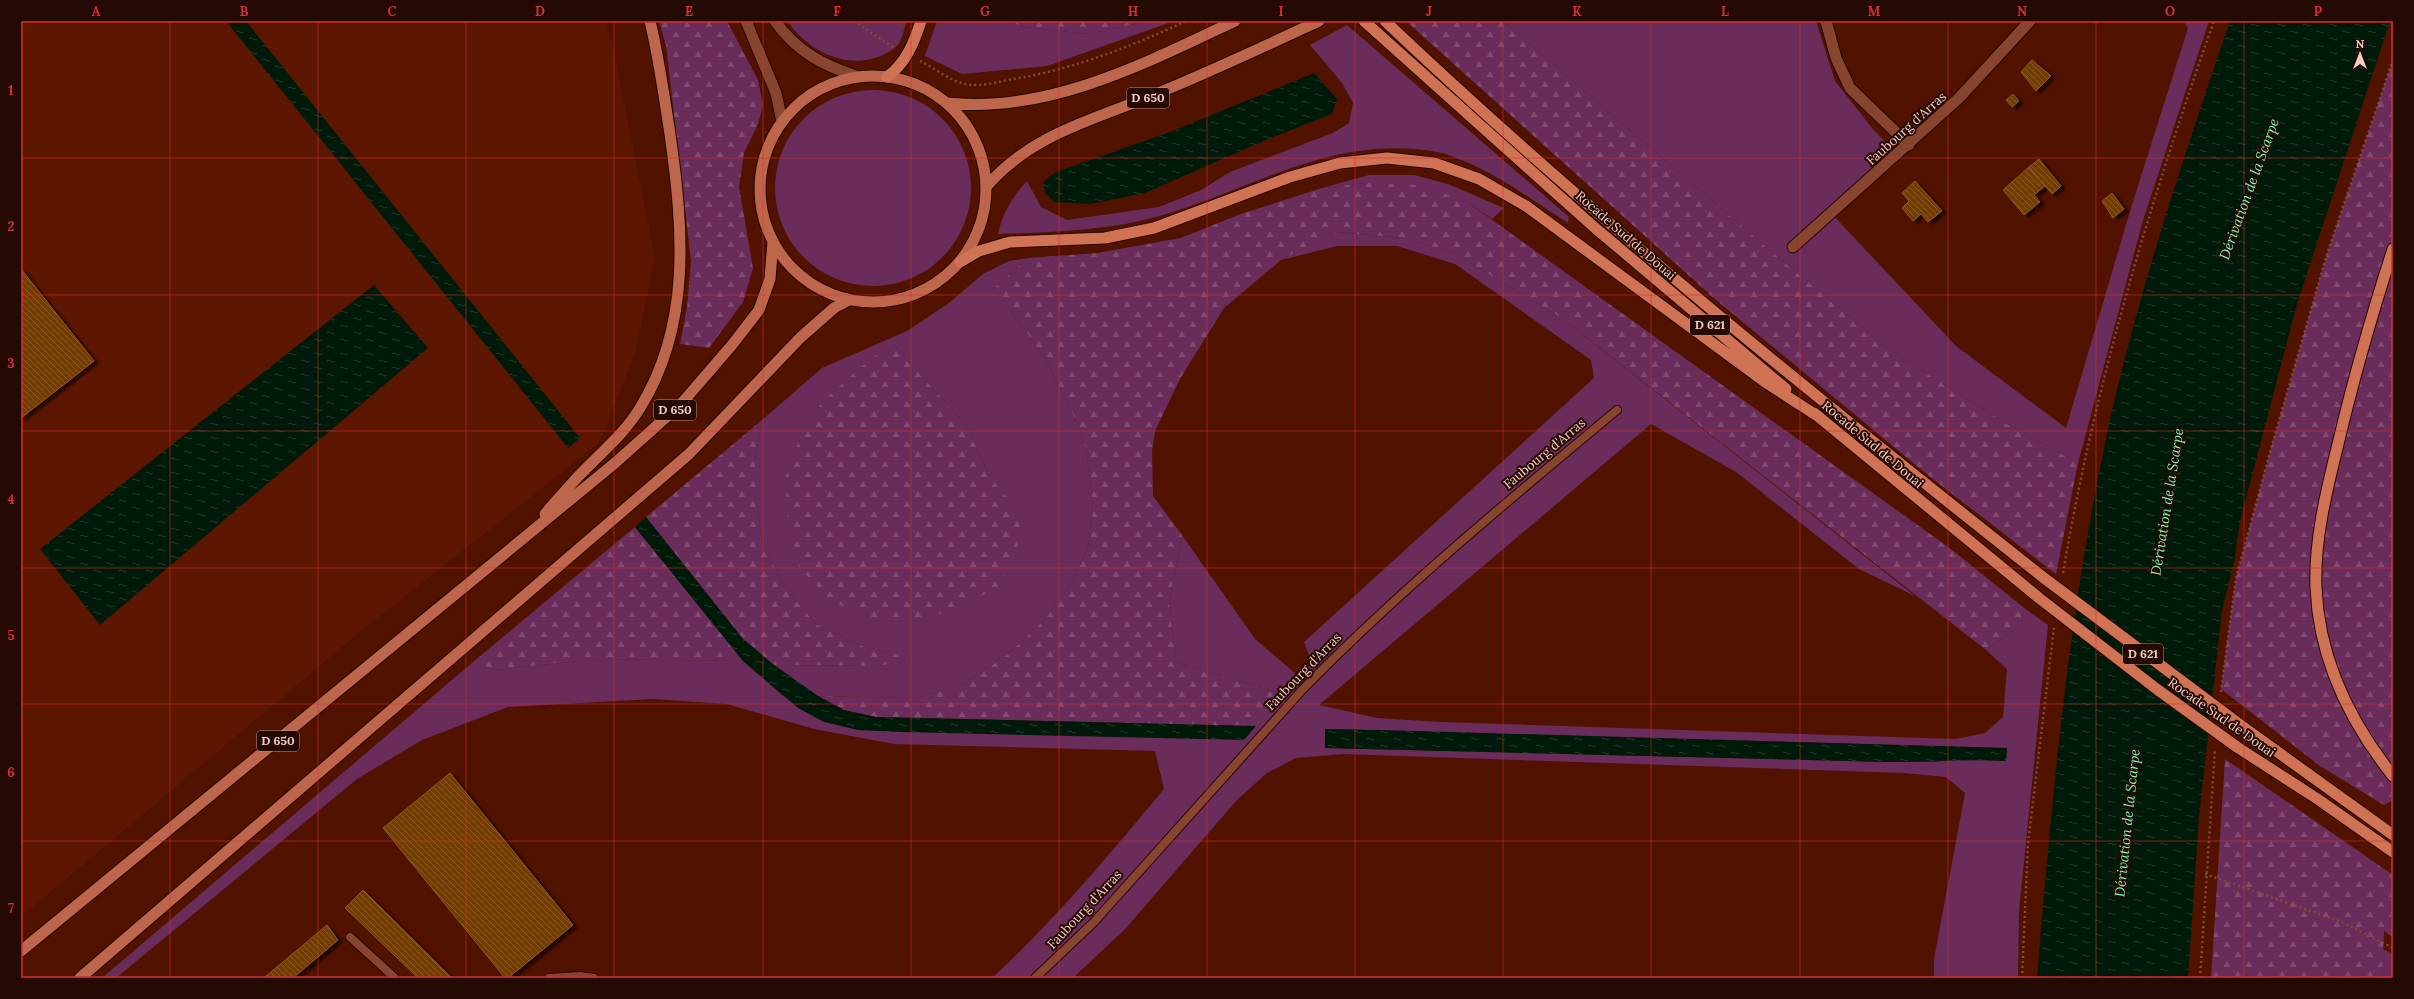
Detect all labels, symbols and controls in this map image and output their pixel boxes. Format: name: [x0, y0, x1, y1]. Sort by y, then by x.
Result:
text: A: [92, 3, 101, 20]
text: B: [240, 3, 249, 20]
text: C: [388, 3, 397, 20]
text: D: [535, 3, 545, 20]
text: E: [685, 3, 693, 20]
text: F: [833, 3, 841, 20]
text: G: [980, 3, 990, 20]
text: H: [1128, 3, 1138, 20]
text: I: [1278, 3, 1284, 20]
text: J: [1426, 3, 1432, 20]
text: K: [1572, 3, 1582, 20]
text: L: [1721, 3, 1729, 20]
text: M: [1868, 3, 1881, 20]
text: N: [2017, 3, 2027, 20]
text: O: [2165, 3, 2175, 20]
text: P: [2314, 3, 2323, 20]
north arrow: [2340, 34, 2380, 74]
text: N: [2356, 37, 2365, 51]
text: 1: [8, 82, 14, 99]
road number: D 650: [1127, 88, 1169, 108]
street label: Faubourg d'Arras: [1863, 88, 1950, 169]
water label: Dérivation de la Scarpe: [2215, 116, 2283, 262]
street label: Rocade Sud de Douai: [1572, 187, 1680, 284]
text: 2: [8, 218, 15, 235]
road number: D 621: [1690, 315, 1730, 335]
text: 3: [7, 355, 15, 372]
street label: Rocade Sud de Douai: [1818, 397, 1927, 492]
road number: D 650: [654, 400, 696, 420]
street label: Faubourg d'Arras: [1500, 414, 1589, 493]
water label: Dérivation de la Scarpe: [2146, 427, 2188, 577]
text: 4: [7, 491, 15, 508]
text: 5: [7, 627, 15, 644]
street label: Faubourg d'Arras: [1262, 629, 1345, 714]
road number: D 621: [2123, 644, 2163, 664]
street label: Rocade Sud de Douai: [2165, 674, 2279, 761]
road number: D 650: [257, 731, 299, 751]
water label: Dérivation de la Scarpe: [2110, 748, 2144, 898]
text: 6: [7, 764, 15, 781]
street label: Faubourg d'Arras: [1043, 866, 1125, 952]
text: 7: [8, 900, 14, 917]

